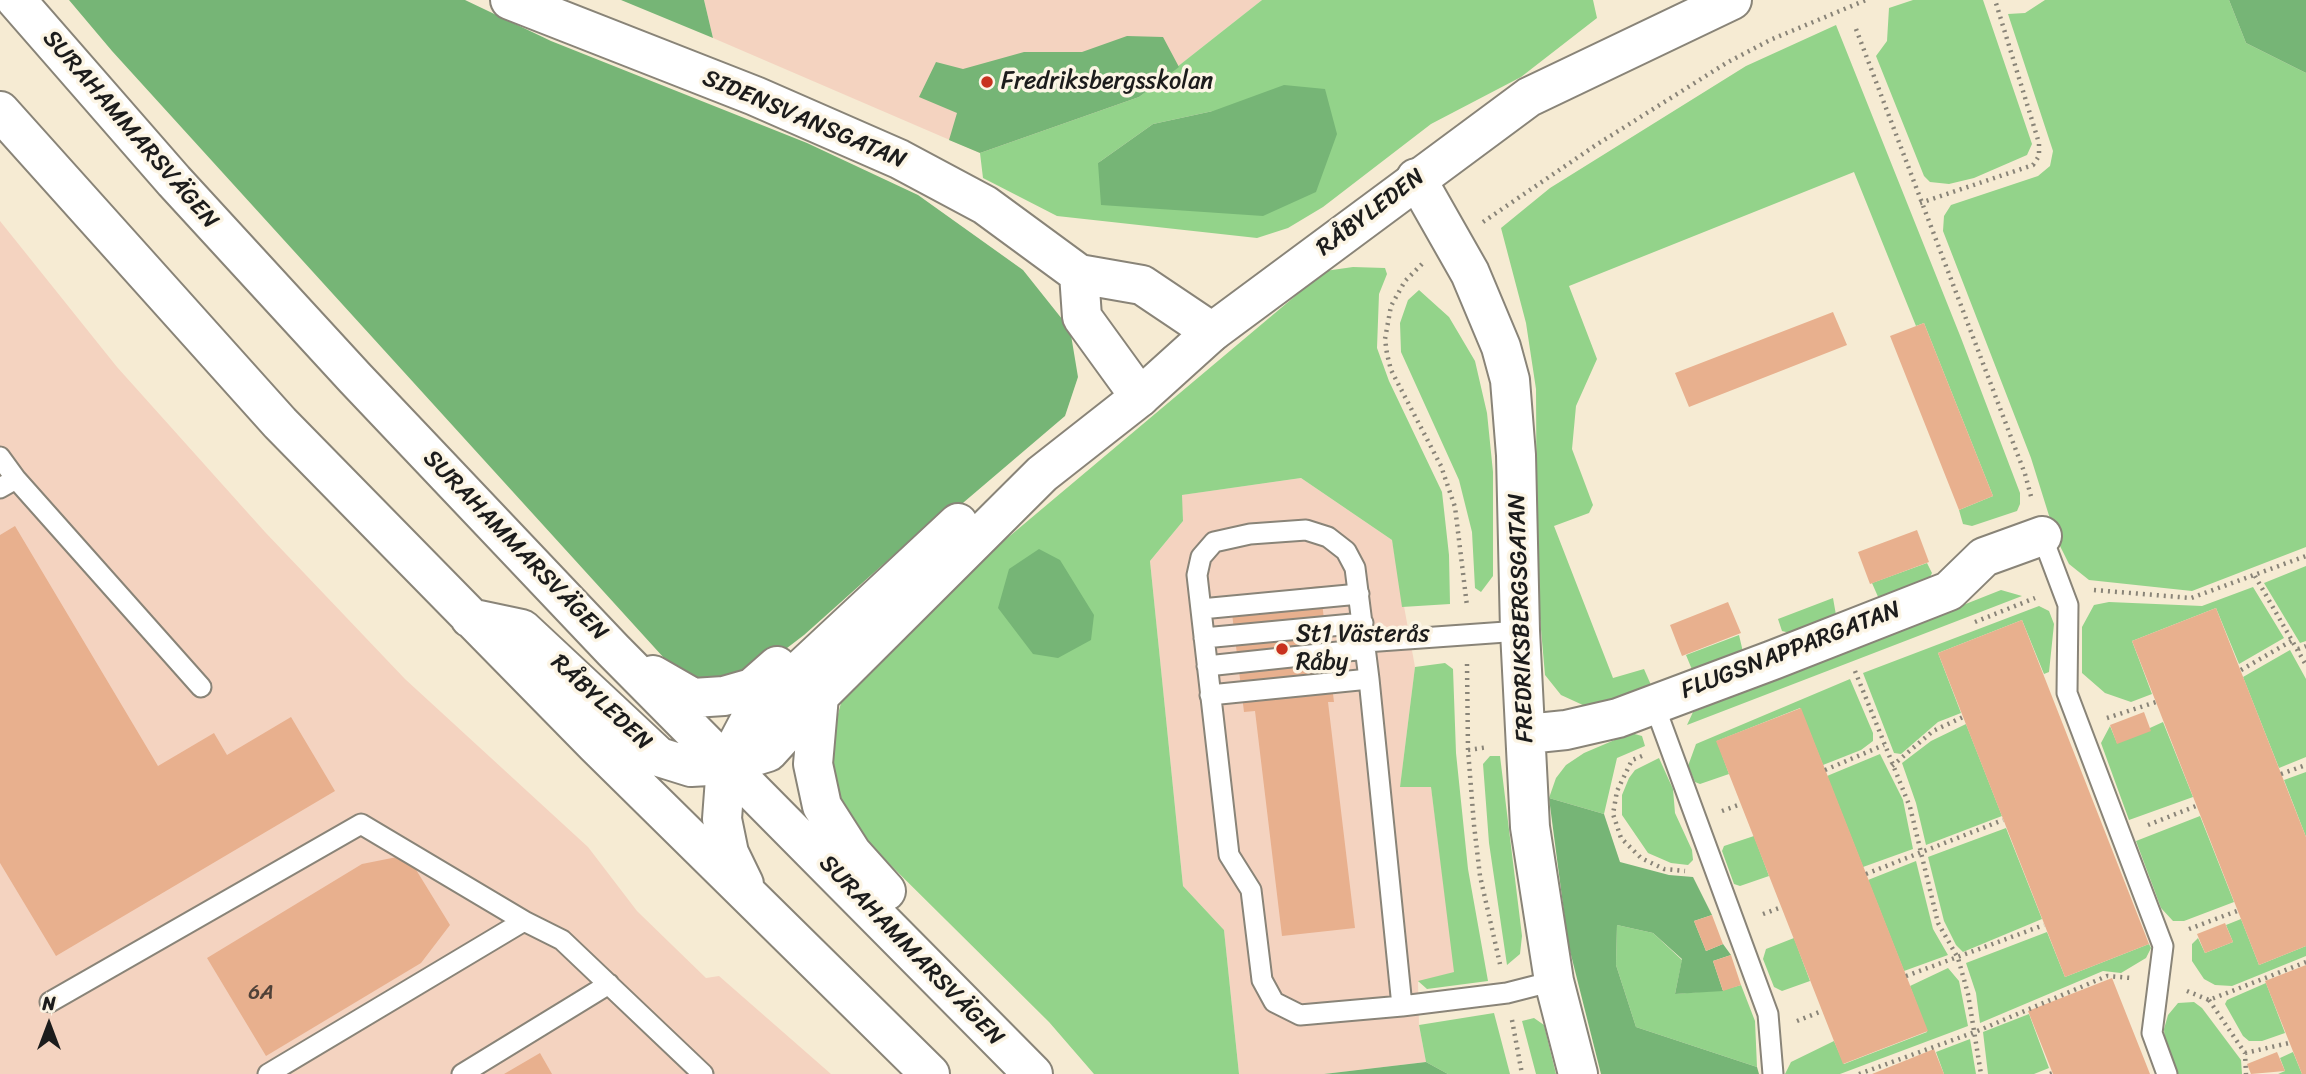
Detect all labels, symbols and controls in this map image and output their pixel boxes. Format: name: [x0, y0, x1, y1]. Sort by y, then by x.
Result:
street label: SURAHAMMARSVÄGEN: [36, 25, 224, 235]
street label: SIDENSVANSGATAN: [698, 64, 910, 176]
place label: Fredriksbergsskolan: [1001, 68, 1213, 96]
marker: Fredriksbergsskolan: [979, 74, 995, 90]
street label: RÅBYLEDEN: [1311, 163, 1431, 263]
street label: SURAHAMMARSVÄGEN: [416, 445, 614, 647]
street label: FREDRIKSBERGSGATAN: [1503, 493, 1541, 743]
street label: FLUGSNAPPARGATAN: [1677, 596, 1905, 706]
place label: St1 Västerås Råby: [1296, 621, 1430, 677]
marker: St1 Västerås Råby: [1274, 641, 1290, 657]
street label: RÅBYLEDEN: [544, 649, 658, 757]
street label: SURAHAMMARSVÄGEN: [812, 850, 1010, 1052]
house number: 6A: [248, 981, 274, 1007]
text: N: [42, 987, 56, 1020]
north arrow: [14, 990, 84, 1060]

